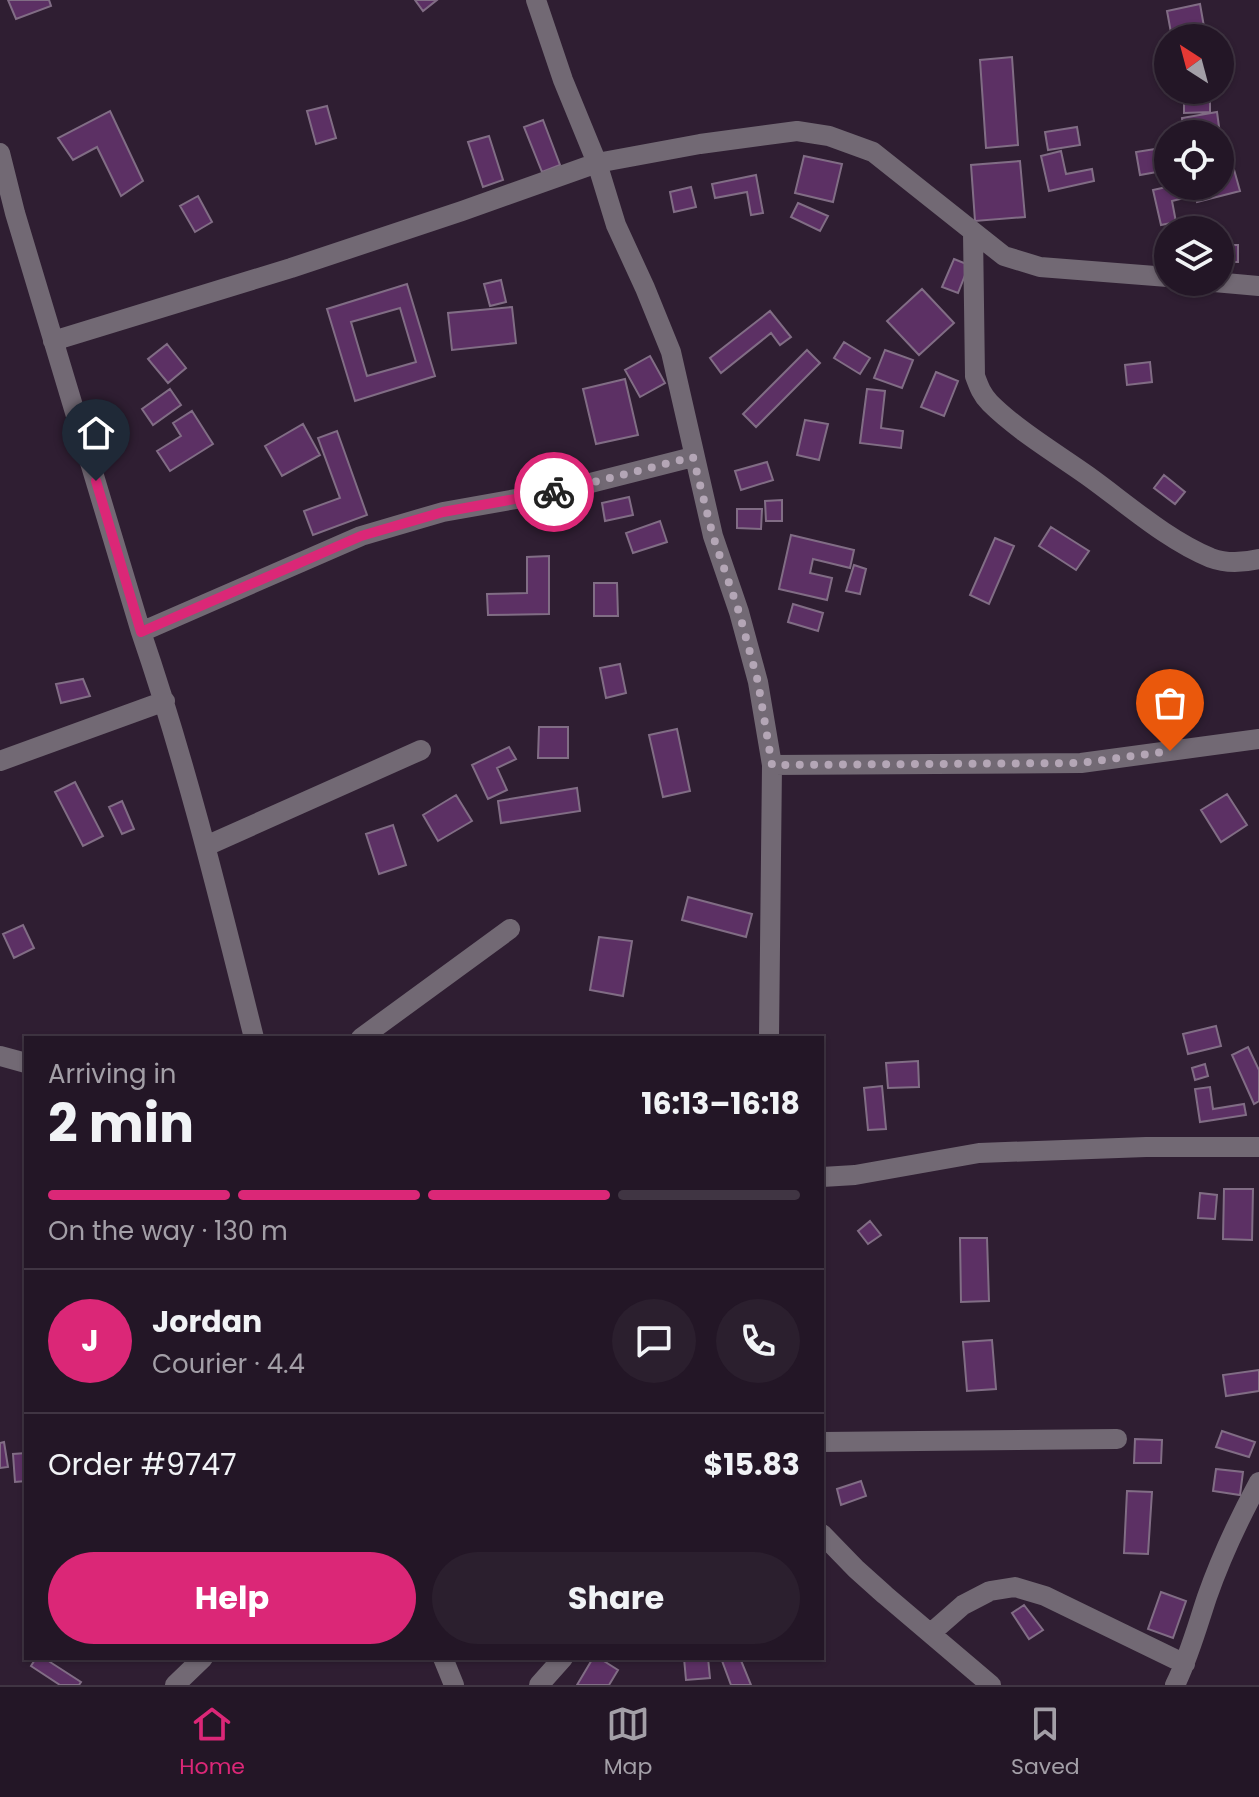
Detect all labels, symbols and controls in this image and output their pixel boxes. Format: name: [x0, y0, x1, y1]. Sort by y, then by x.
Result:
north arrow: [1154, 24, 1234, 104]
map controls: [1154, 24, 1234, 296]
button: locate: [1154, 120, 1234, 200]
button: layers: [1154, 216, 1234, 296]
pin: [62, 399, 130, 481]
icon: home: [74, 411, 118, 455]
courier: [514, 452, 594, 532]
icon: bike: [532, 470, 576, 514]
pin: [1136, 669, 1204, 751]
icon: bag: [1148, 681, 1192, 725]
text: Arriving in: [48, 1056, 177, 1092]
text: 16:13–16:18: [641, 1082, 800, 1125]
text: 2 min: [48, 1087, 194, 1160]
text: On the way · 130 m: [48, 1213, 288, 1249]
button: chat: [612, 1299, 696, 1383]
button: phone: [716, 1299, 800, 1383]
text: Jordan: [152, 1300, 262, 1343]
text: J: [81, 1319, 99, 1362]
text: Courier · 4.4: [152, 1346, 305, 1382]
text: Order #9747: [48, 1443, 237, 1486]
text: $15.83: [703, 1443, 800, 1486]
button: Help: [48, 1552, 416, 1644]
button: Share: [432, 1552, 800, 1644]
tab: Home: [179, 1702, 245, 1783]
tab: Map: [604, 1702, 652, 1783]
tab: Saved: [1011, 1702, 1080, 1783]

